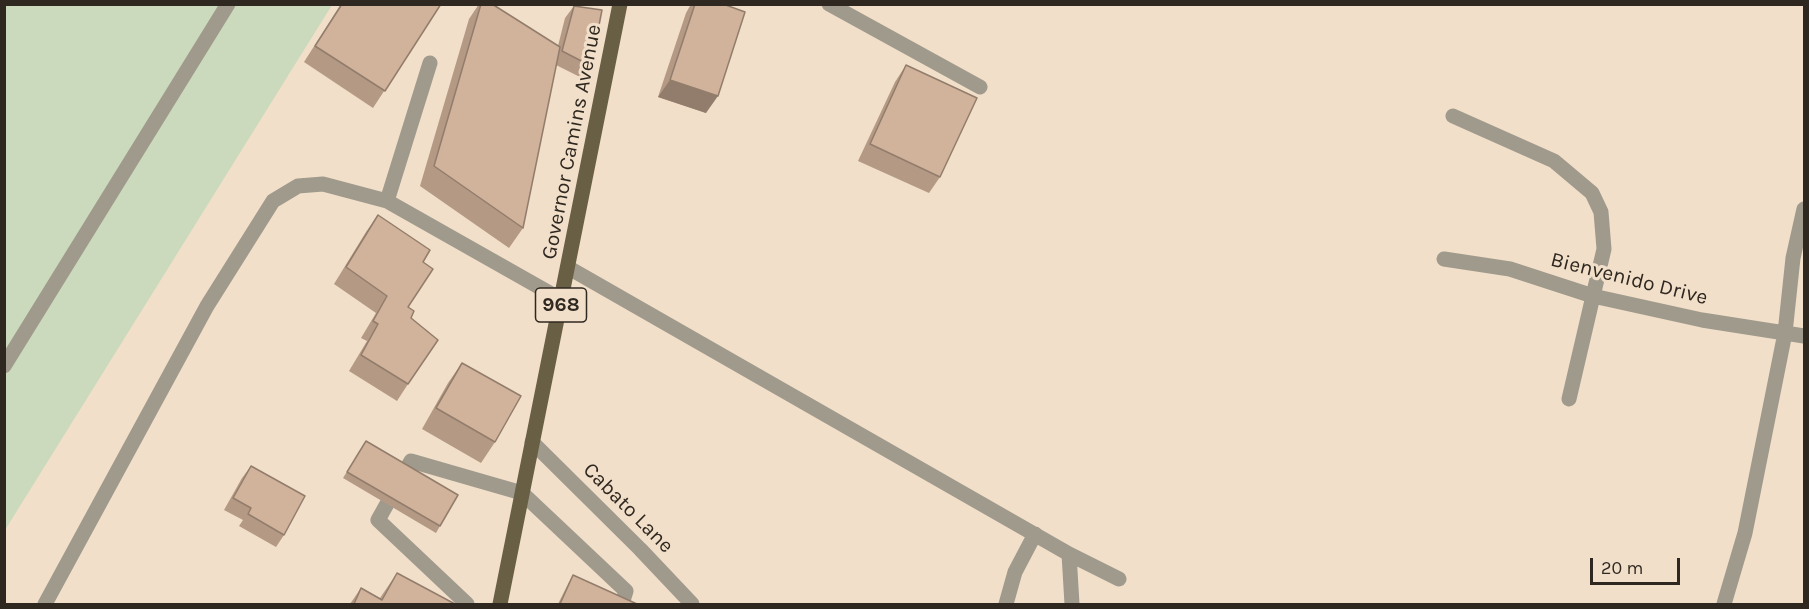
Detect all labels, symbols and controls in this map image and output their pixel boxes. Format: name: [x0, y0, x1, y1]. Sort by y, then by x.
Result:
street label: Governor Camins Avenue: [537, 22, 607, 262]
street label: Bienvenido Drive: [1548, 247, 1710, 311]
road number: 968: [536, 288, 586, 322]
street label: Cabato Lane: [578, 458, 678, 558]
scale bar: [1593, 546, 1683, 584]
text: 20 m: [1601, 557, 1643, 579]

